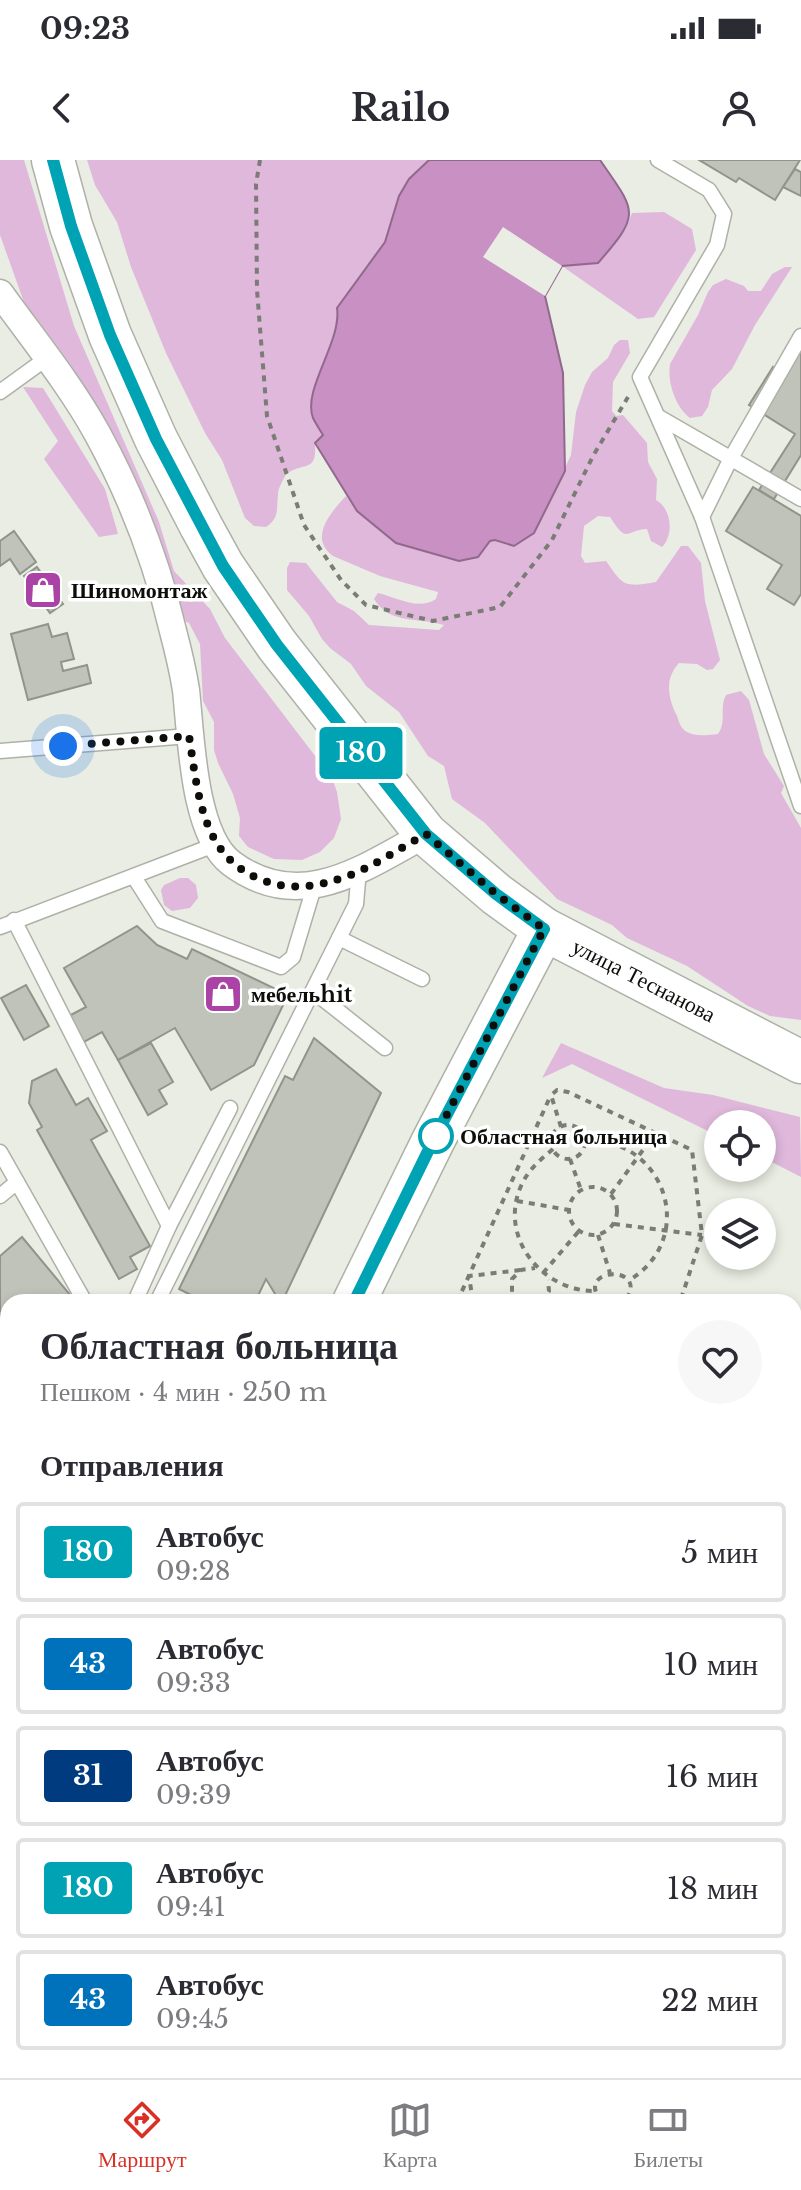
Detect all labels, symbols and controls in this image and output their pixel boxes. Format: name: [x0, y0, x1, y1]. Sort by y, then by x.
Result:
text: 09:23: [40, 10, 130, 47]
icon: back: [40, 86, 84, 130]
text: Railo: [351, 86, 450, 131]
icon: person: [717, 86, 761, 130]
shop icon: Шиномонтаж: [22, 569, 64, 611]
place label: Шиномонтаж: [71, 577, 208, 604]
your location: [43, 726, 83, 766]
line badge: 180: [315, 727, 407, 779]
text: 180: [335, 735, 387, 770]
street label: улица Теснанова: [567, 933, 720, 1028]
shop icon: мебельhit: [202, 973, 244, 1015]
place label: мебельhit: [251, 981, 353, 1008]
map controls: [704, 1110, 776, 1270]
button: locate: [704, 1110, 776, 1182]
marker: Областная больница: [419, 1119, 453, 1153]
place label: Областная больница: [460, 1123, 667, 1150]
button: layers: [704, 1198, 776, 1270]
button: heart: [678, 1320, 762, 1404]
text: Областная больница: [40, 1322, 398, 1369]
text: Пешком · 4 мин · 250 m: [40, 1376, 327, 1408]
text: Отправления: [40, 1447, 224, 1484]
text: Автобус: [156, 1518, 264, 1555]
text: 180: [62, 1534, 114, 1569]
text: 5 мин: [681, 1534, 758, 1571]
text: 09:28: [156, 1555, 230, 1587]
text: Автобус: [156, 1630, 264, 1667]
text: 43: [70, 1646, 106, 1681]
text: 10 мин: [663, 1646, 758, 1683]
text: 09:33: [156, 1667, 231, 1699]
text: Автобус: [156, 1742, 264, 1779]
text: 31: [73, 1758, 103, 1793]
text: 16 мин: [666, 1758, 758, 1795]
text: 09:39: [156, 1779, 231, 1811]
text: Автобус: [156, 1854, 264, 1891]
text: 180: [62, 1870, 114, 1905]
text: 18 мин: [667, 1870, 758, 1907]
text: 09:41: [156, 1891, 226, 1923]
text: Автобус: [156, 1966, 264, 2003]
text: 43: [70, 1982, 106, 2017]
text: 22 мин: [661, 1982, 758, 2019]
text: 09:45: [156, 2003, 229, 2035]
tab: Маршрут: [98, 2098, 187, 2173]
tab: Карта: [383, 2098, 437, 2173]
tab: Билеты: [633, 2098, 703, 2173]

